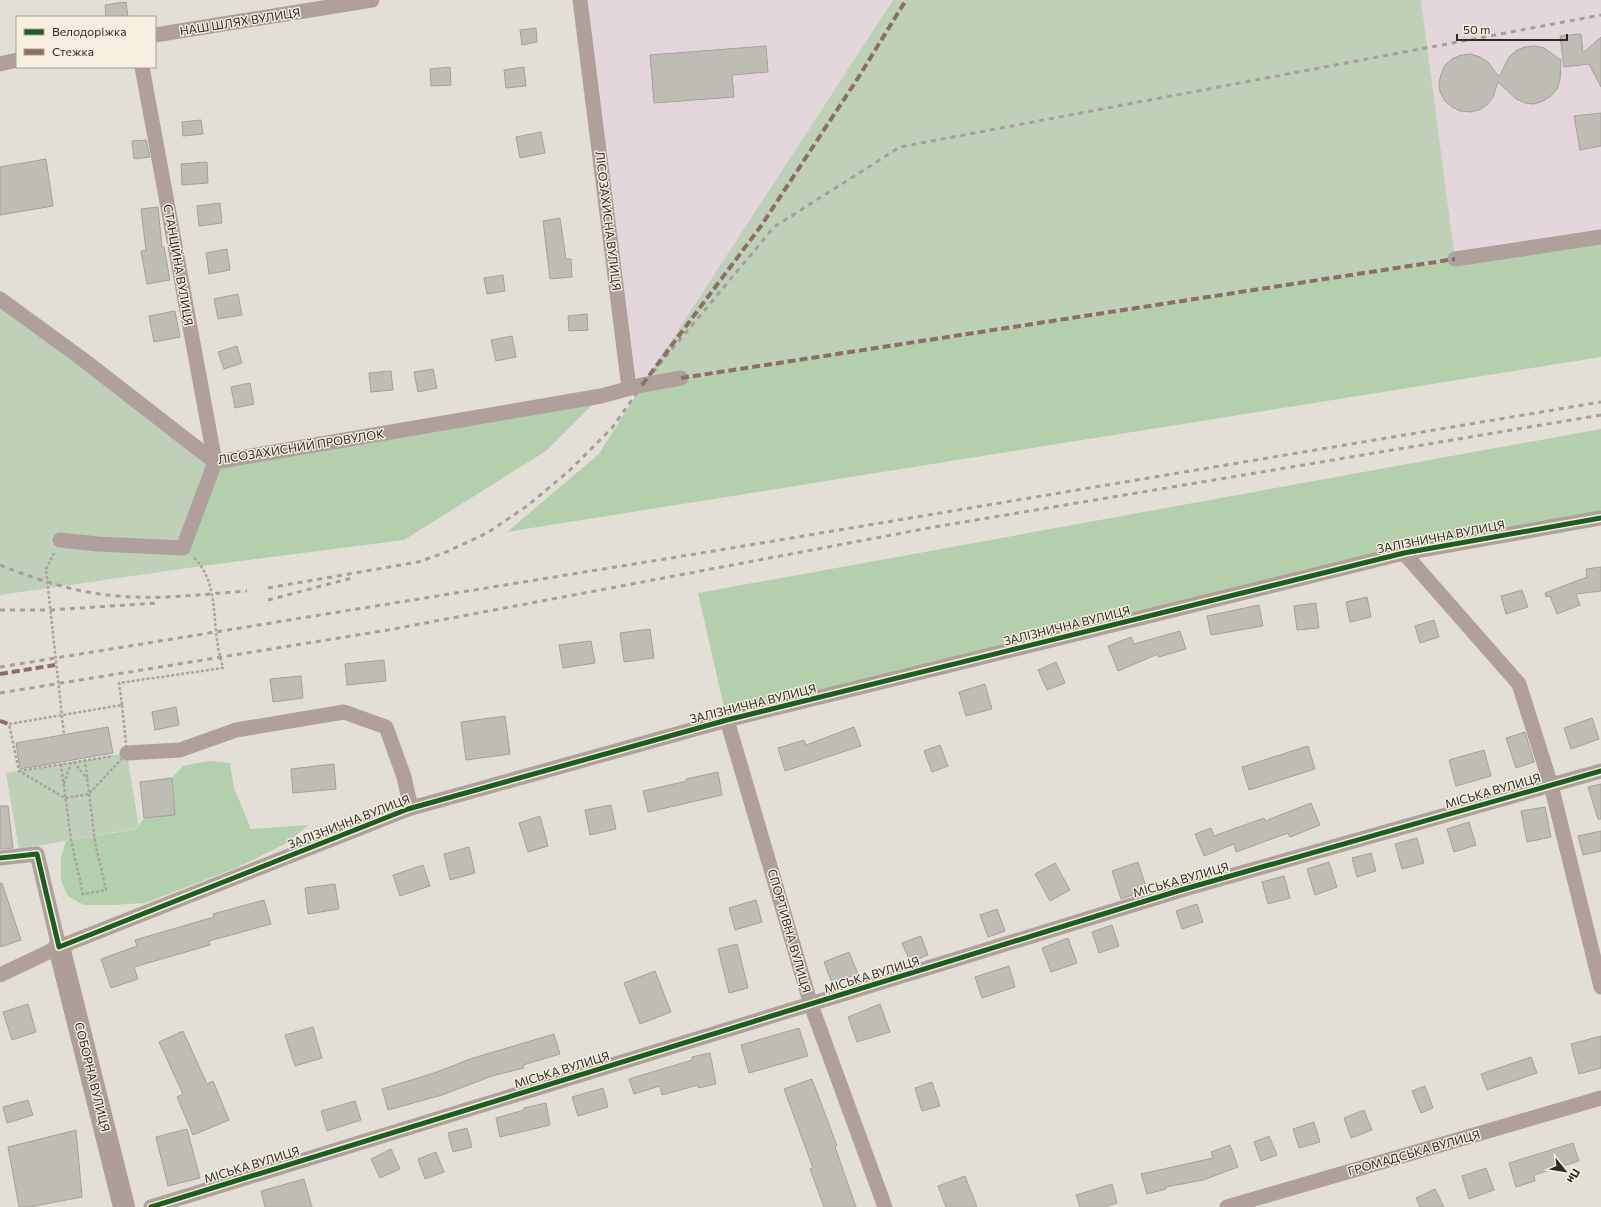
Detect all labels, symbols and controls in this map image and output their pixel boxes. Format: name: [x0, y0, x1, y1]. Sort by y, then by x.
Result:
street label: НАШ ШЛЯХ ВУЛИЦЯ: [179, 5, 301, 37]
legend: [16, 16, 156, 68]
scale bar: [1457, 16, 1567, 42]
text: 50 m: [1463, 22, 1491, 36]
text: Велодоріжка: [52, 24, 127, 38]
text: Стежка: [52, 44, 94, 58]
street label: ЛІСОЗАХИСНА ВУЛИЦЯ: [593, 150, 624, 291]
street label: СТАНЦІЙНА ВУЛИЦЯ: [161, 203, 197, 327]
street label: ЛІСОЗАХИСНИЙ ПРОВУЛОК: [217, 426, 385, 466]
street label: ЗАЛІЗНИЧНА ВУЛИЦЯ: [1376, 517, 1506, 555]
street label: ЗАЛІЗНИЧНА ВУЛИЦЯ: [1002, 603, 1131, 648]
street label: ЗАЛІЗНИЧНА ВУЛИЦЯ: [688, 681, 817, 726]
street label: МІСЬКА ВУЛИЦЯ: [1443, 770, 1542, 810]
street label: ЗАЛІЗНИЧНА ВУЛИЦЯ: [285, 791, 412, 851]
street label: МІСЬКА ВУЛИЦЯ: [1131, 859, 1230, 899]
street label: СПОРТИВНА ВУЛИЦЯ: [766, 867, 814, 994]
street label: МІСЬКА ВУЛИЦЯ: [822, 953, 921, 995]
street label: СОБОРНА ВУЛИЦЯ: [73, 1021, 113, 1133]
street label: МІСЬКА ВУЛИЦЯ: [512, 1048, 611, 1090]
street label: ГРОМАДСЬКА ВУЛИЦЯ: [1346, 1126, 1482, 1178]
street label: МІСЬКА ВУЛИЦЯ: [202, 1143, 301, 1185]
north arrow: [1545, 1151, 1585, 1191]
text: Пн: [1565, 1167, 1583, 1186]

